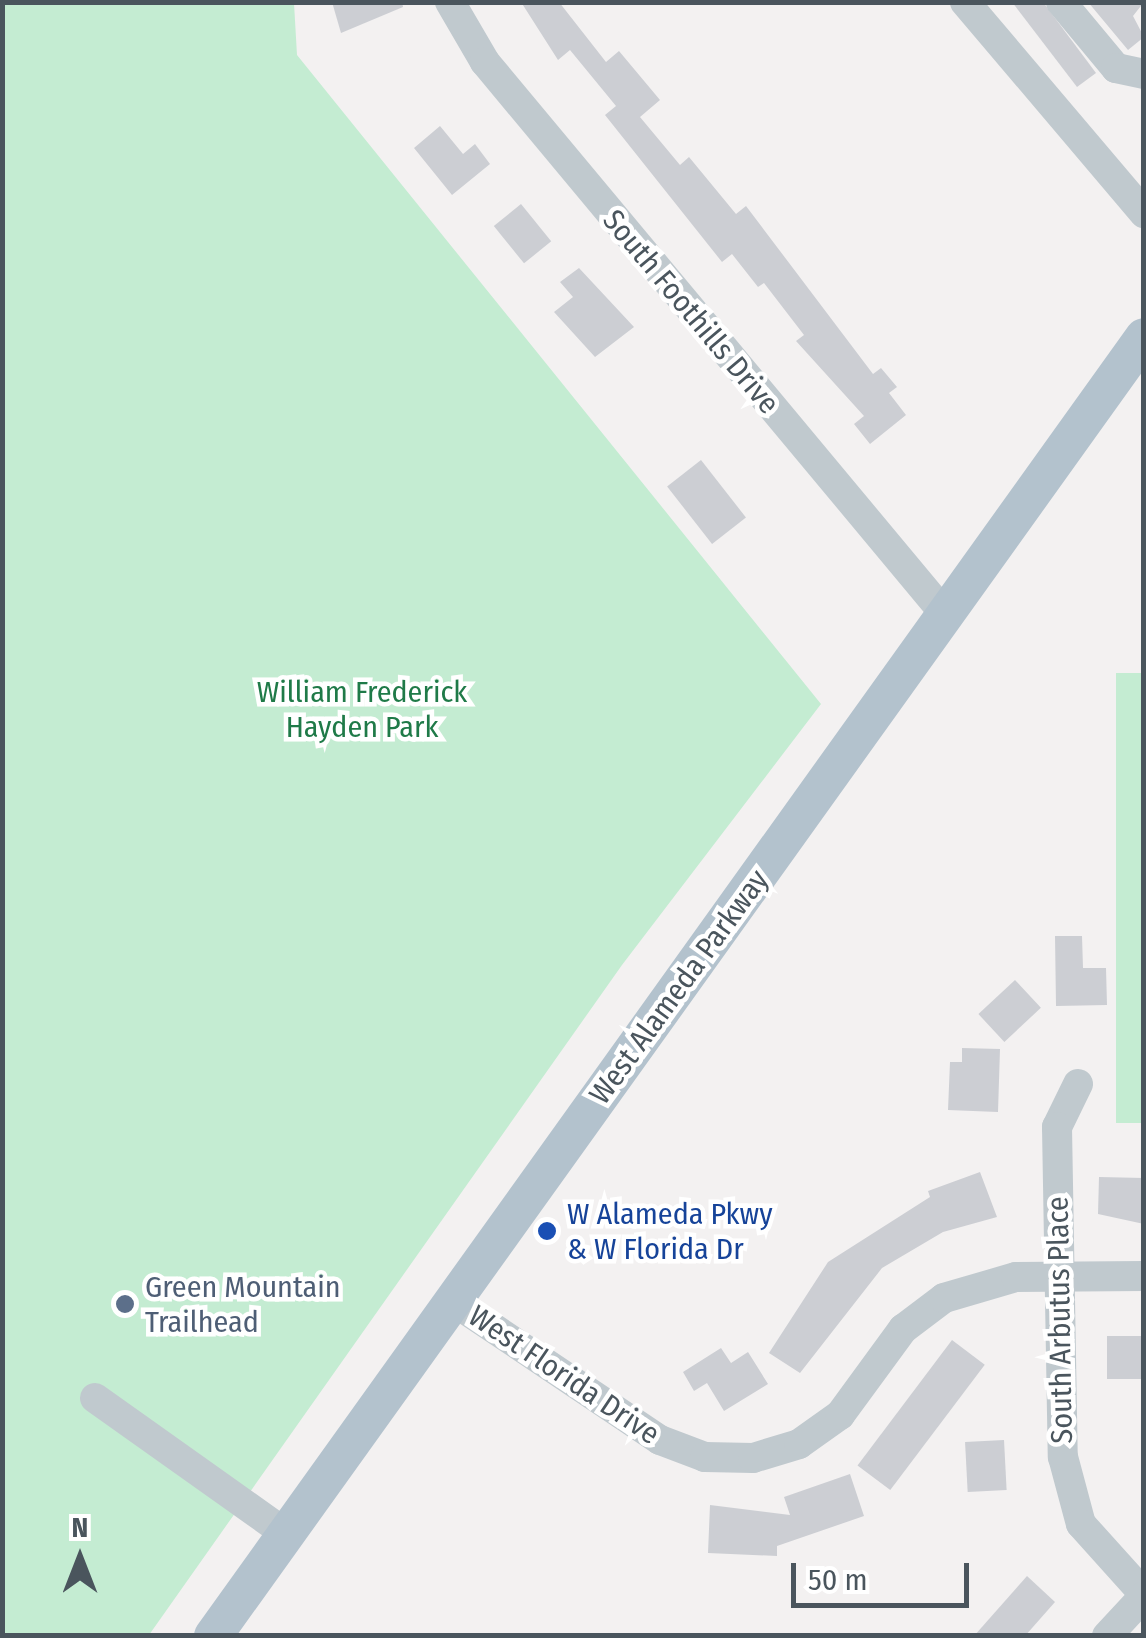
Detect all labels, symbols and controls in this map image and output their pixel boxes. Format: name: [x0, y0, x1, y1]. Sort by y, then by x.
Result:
street label: South Foothills Drive: [595, 203, 787, 421]
park label: William Frederick Hayden Park: [257, 674, 467, 744]
street label: West Alameda Parkway: [582, 863, 776, 1111]
place label: W Alameda Pkwy & W Florida Dr: [567, 1196, 773, 1266]
street label: South Arbutus Place: [1040, 1196, 1080, 1444]
marker: W Alameda Pkwy & W Florida Dr: [536, 1220, 558, 1242]
place label: Green Mountain Trailhead: [145, 1269, 341, 1340]
marker: Green Mountain Trailhead: [114, 1293, 136, 1315]
street label: West Florida Drive: [462, 1298, 666, 1452]
north arrow: [30, 1508, 130, 1608]
text: N: [72, 1511, 88, 1544]
scale bar: [796, 1543, 974, 1605]
text: 50 m: [808, 1562, 868, 1598]

